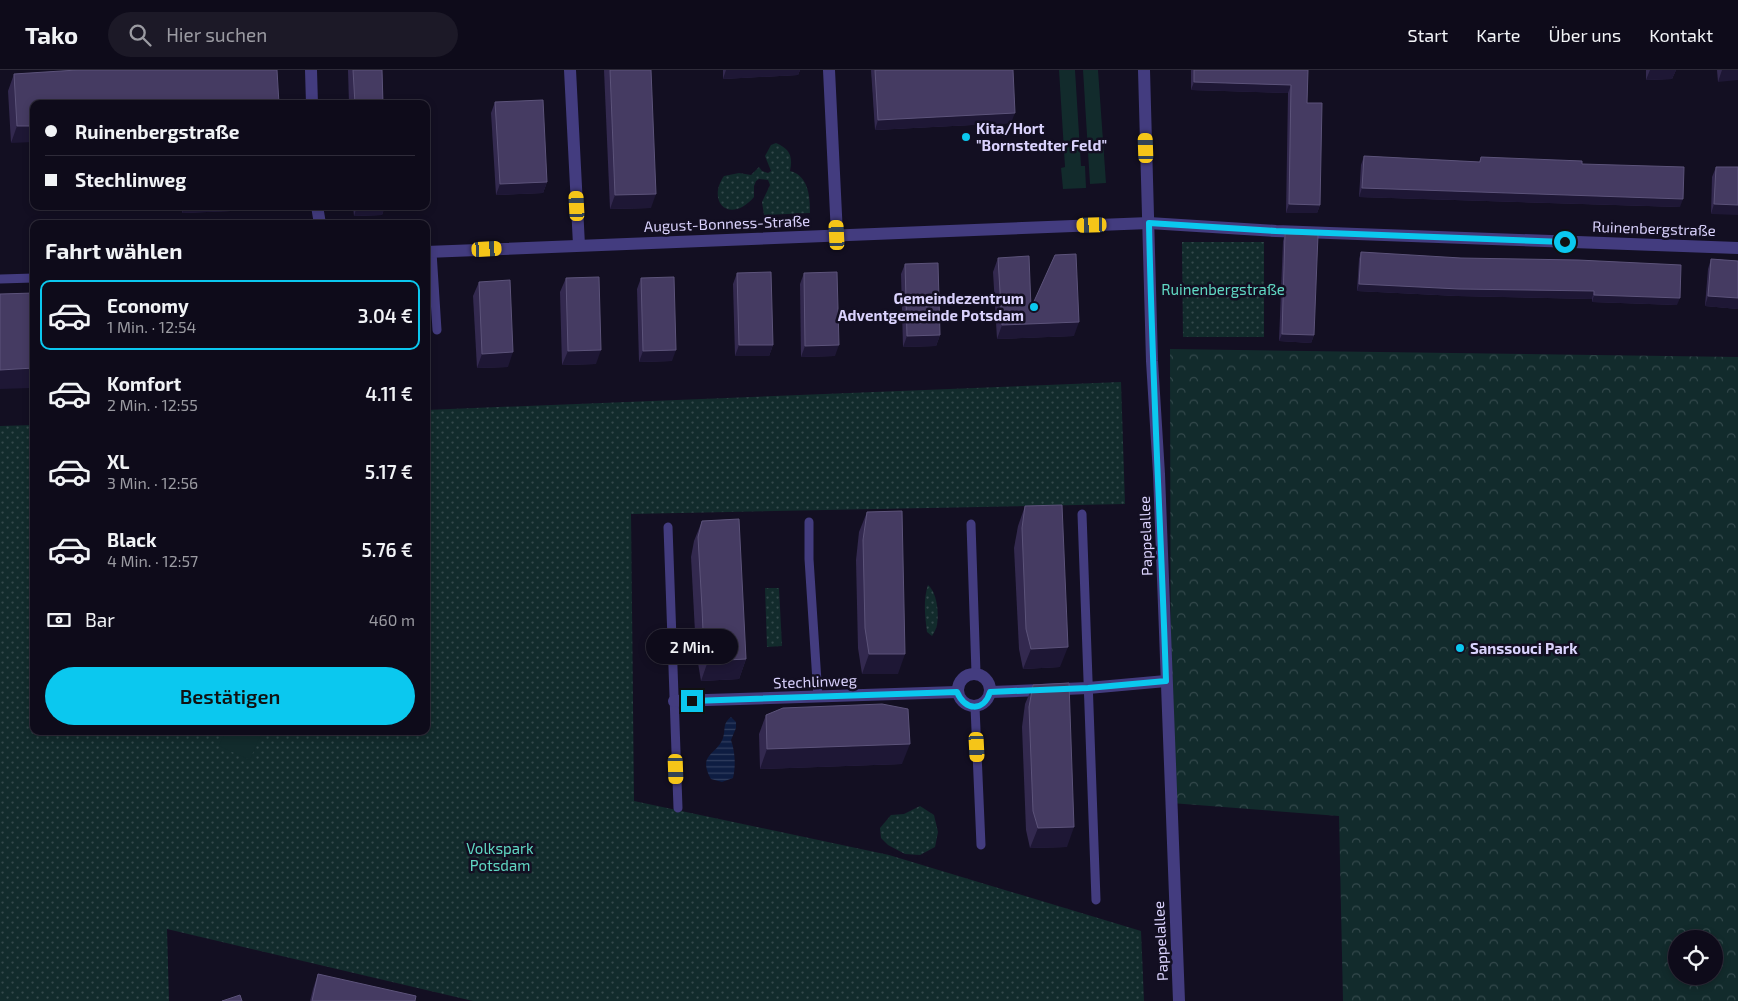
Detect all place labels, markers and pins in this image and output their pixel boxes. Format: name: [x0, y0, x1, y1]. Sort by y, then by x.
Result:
place label: Kita/Hort "Bornstedter Feld": [976, 119, 1107, 154]
marker: Kita/Hort "Bornstedter Feld": [960, 131, 972, 143]
place label: Gemeindezentrum Adventgemeinde Potsdam: [838, 289, 1024, 324]
marker: Gemeindezentrum Adventgemeinde Potsdam: [1028, 301, 1040, 313]
place label: Sanssouci Park: [1470, 639, 1578, 657]
marker: Sanssouci Park: [1454, 642, 1466, 654]

